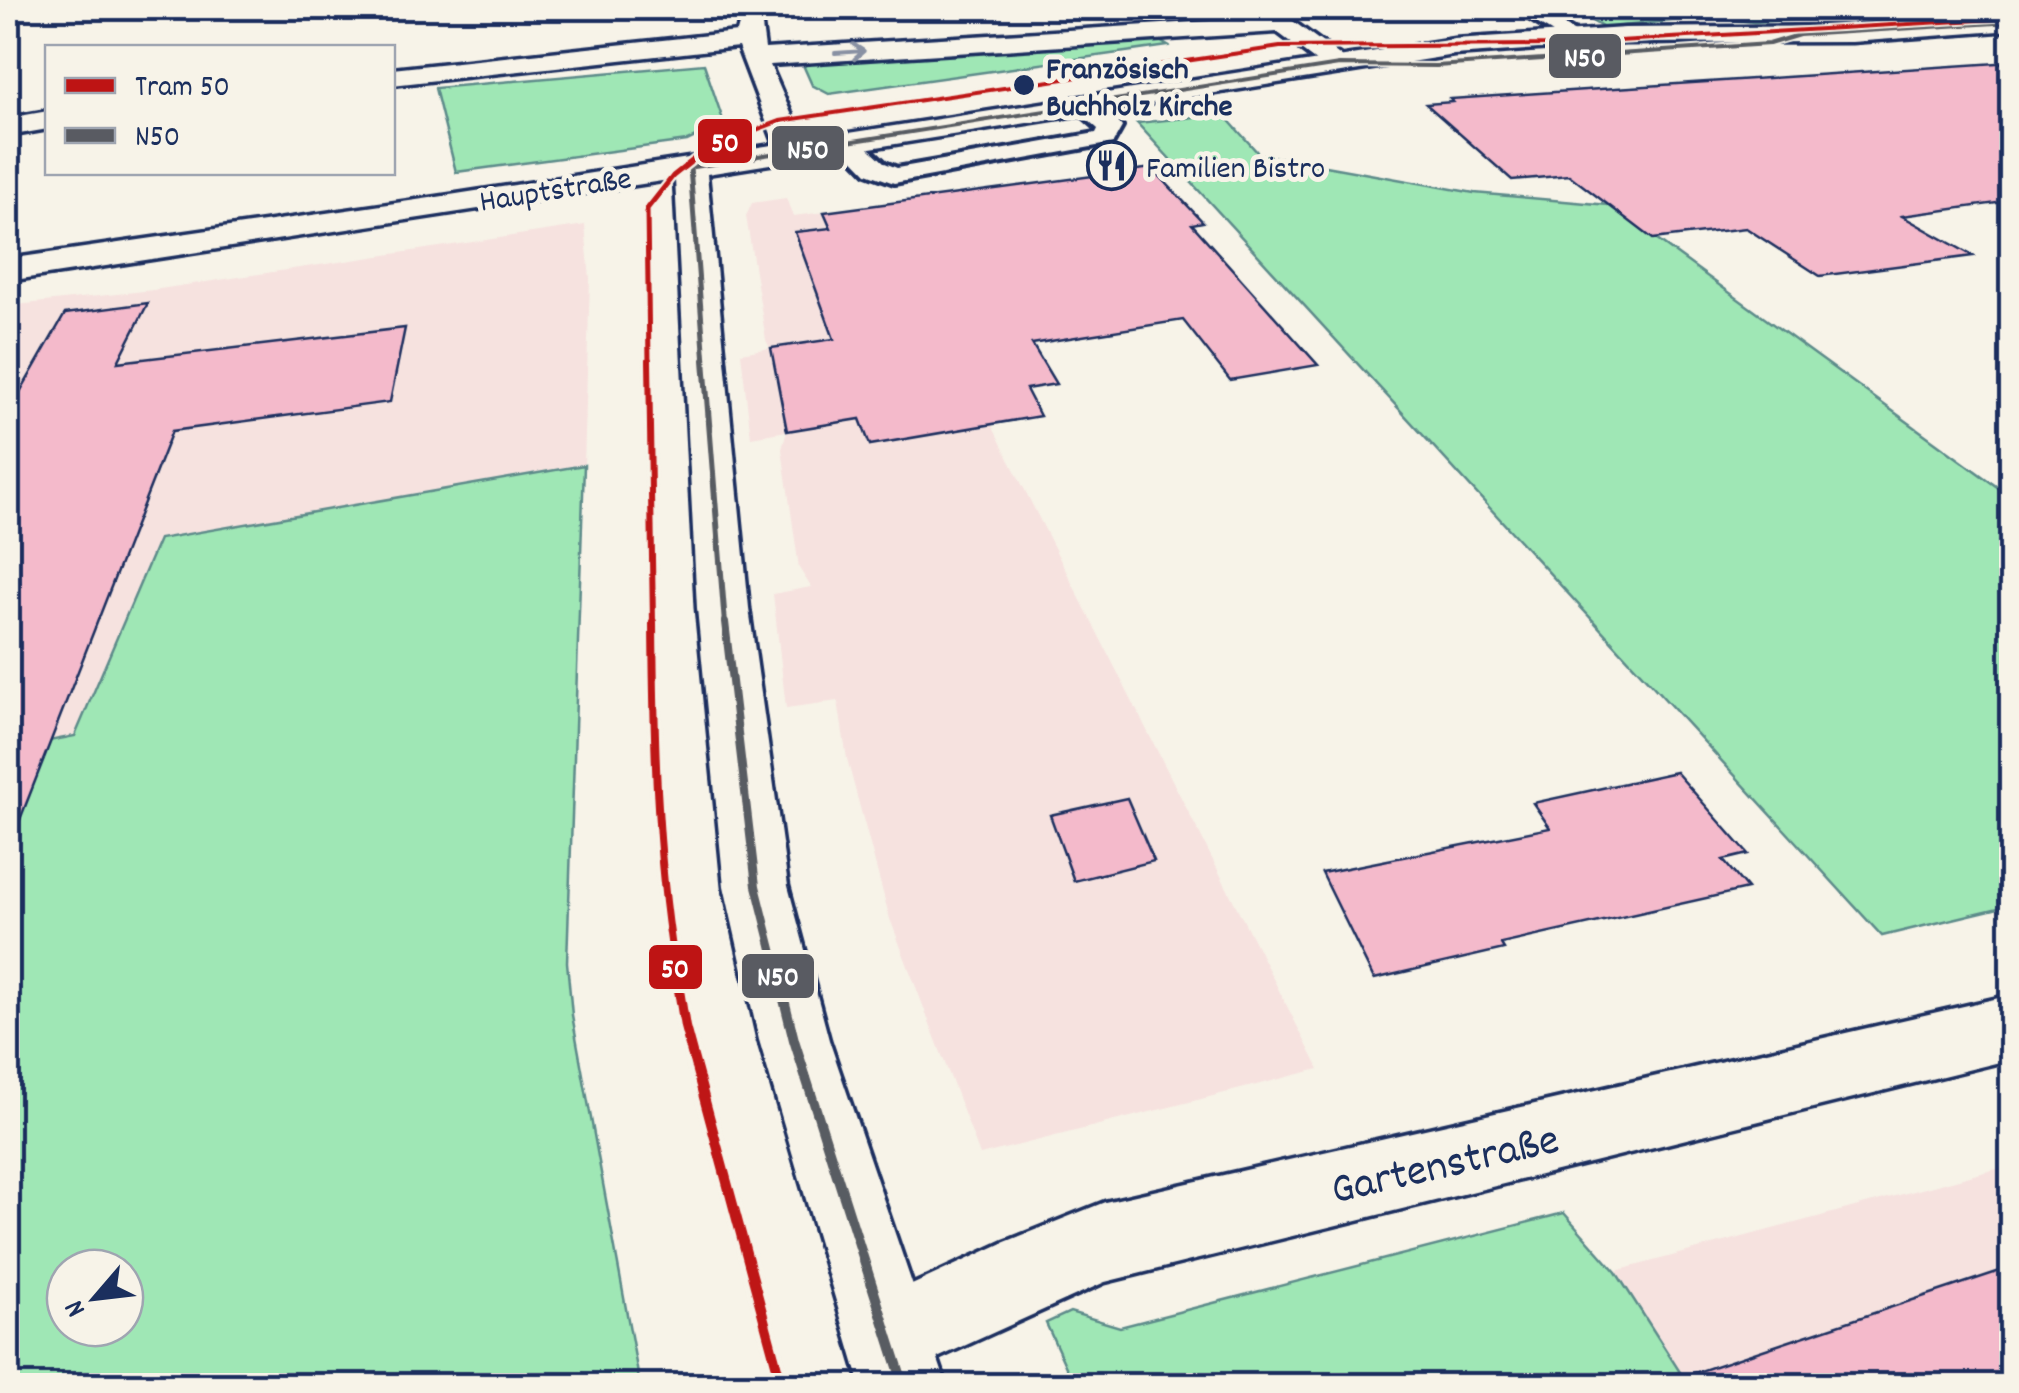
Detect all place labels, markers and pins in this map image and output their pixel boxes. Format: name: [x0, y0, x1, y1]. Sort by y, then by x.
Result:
place label: Französisch Buchholz Kirche: [1046, 49, 1233, 132]
marker: Französisch Buchholz Kirche: [1011, 72, 1037, 98]
restaurant icon: Familien Bistro: [1085, 140, 1137, 192]
place label: Familien Bistro: [1146, 148, 1325, 194]

